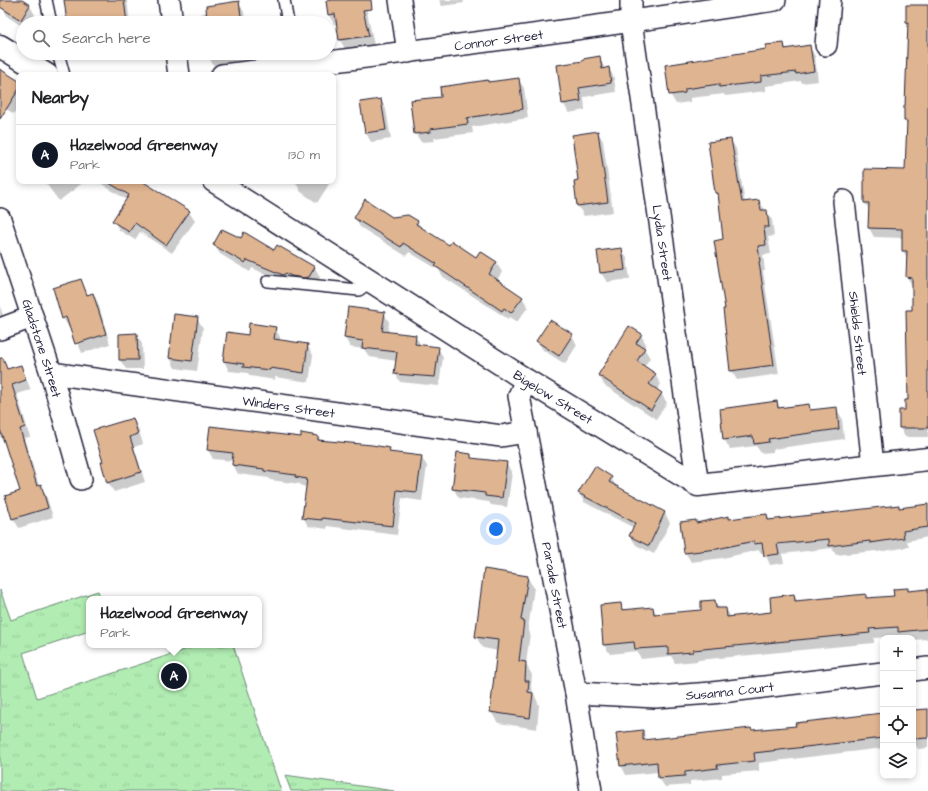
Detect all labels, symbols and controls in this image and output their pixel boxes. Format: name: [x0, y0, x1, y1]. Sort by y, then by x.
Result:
search box: [16, 16, 336, 60]
street label: Connor Street: [453, 26, 545, 56]
icon: search: [30, 27, 52, 49]
text: Search here: [62, 28, 151, 49]
text: Nearby: [32, 86, 89, 110]
text: Hazelwood Greenway: [70, 135, 218, 156]
text: A: [41, 146, 49, 164]
text: 130 m: [288, 146, 320, 164]
text: Park: [70, 156, 100, 174]
street label: Lydia Street: [648, 204, 676, 283]
street label: Shields Street: [844, 290, 871, 377]
street label: Gladstone Street: [17, 297, 66, 400]
street label: Bigelow Street: [510, 366, 597, 429]
street label: Winders Street: [241, 392, 337, 423]
your location: [486, 519, 506, 539]
street label: Parade Street: [537, 540, 572, 631]
popup: [86, 596, 262, 648]
text: Hazelwood Greenway: [100, 603, 248, 624]
text: Park: [100, 624, 130, 642]
map controls: [880, 635, 916, 779]
button: +: [880, 635, 916, 671]
pin: A: [161, 661, 187, 691]
button: −: [880, 671, 916, 707]
street label: Susanna Court: [685, 678, 776, 705]
button: locate: [880, 707, 916, 743]
button: layers: [880, 743, 916, 779]

